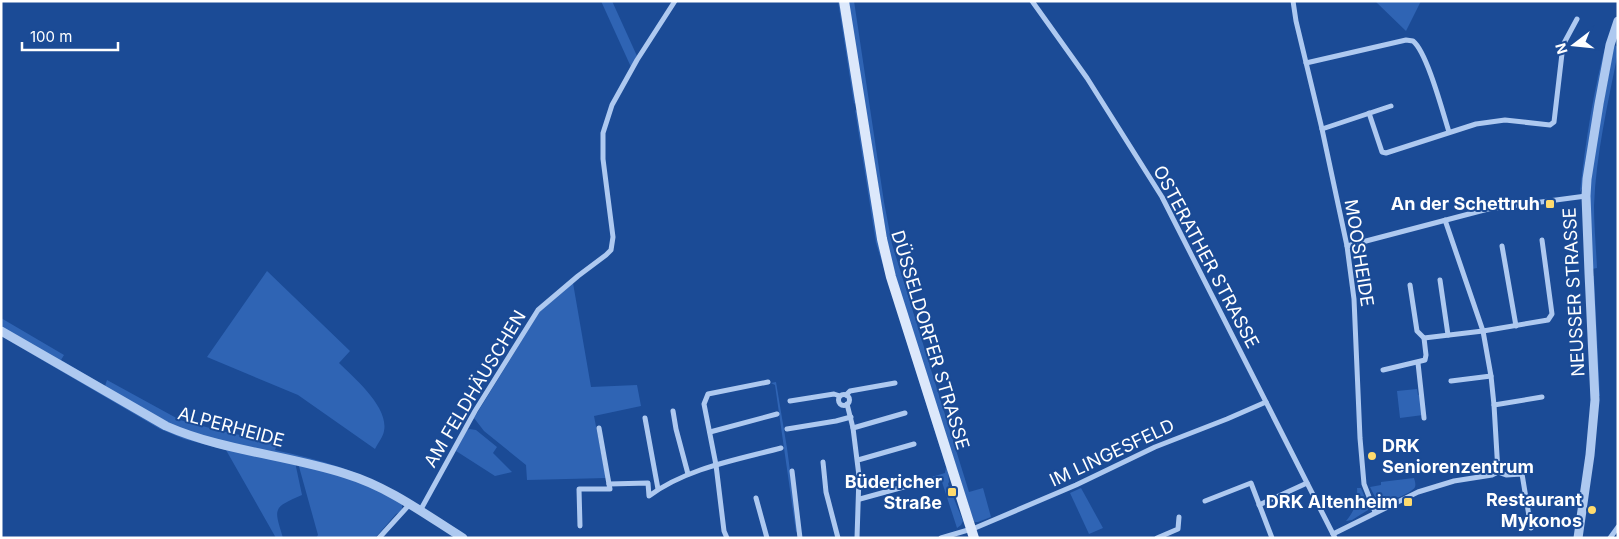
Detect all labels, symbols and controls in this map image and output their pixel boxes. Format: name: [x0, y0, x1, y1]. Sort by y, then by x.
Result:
scale bar: [22, 20, 119, 52]
north arrow: [1549, 20, 1599, 70]
text: 100 m: [30, 27, 72, 46]
text: N: [1551, 41, 1571, 56]
street label: OSTERATHER STRASSE: [1149, 162, 1264, 352]
place label: An der Schettruh: [1391, 193, 1540, 214]
street label: MOOSHEIDE: [1341, 198, 1378, 308]
marker: An der Schettruh: [1544, 198, 1556, 210]
street label: NEUSSER STRASSE: [1559, 207, 1588, 377]
street label: DÜSSELDORFER STRASSE: [887, 227, 975, 452]
street label: AM FELDHÄUSCHEN: [418, 306, 530, 471]
street label: ALPERHEIDE: [176, 402, 287, 451]
street label: IM LINGESFELD: [1046, 414, 1177, 491]
place label: DRK Seniorenzentrum: [1382, 435, 1534, 477]
marker: DRK Seniorenzentrum: [1366, 450, 1378, 462]
place label: Büdericher Straße: [845, 471, 942, 513]
marker: Büdericher Straße: [946, 486, 958, 498]
place label: Restaurant Mykonos: [1486, 489, 1582, 531]
place label: DRK Altenheim: [1266, 491, 1398, 512]
marker: DRK Altenheim: [1402, 496, 1414, 508]
marker: Restaurant Mykonos: [1586, 504, 1598, 516]

